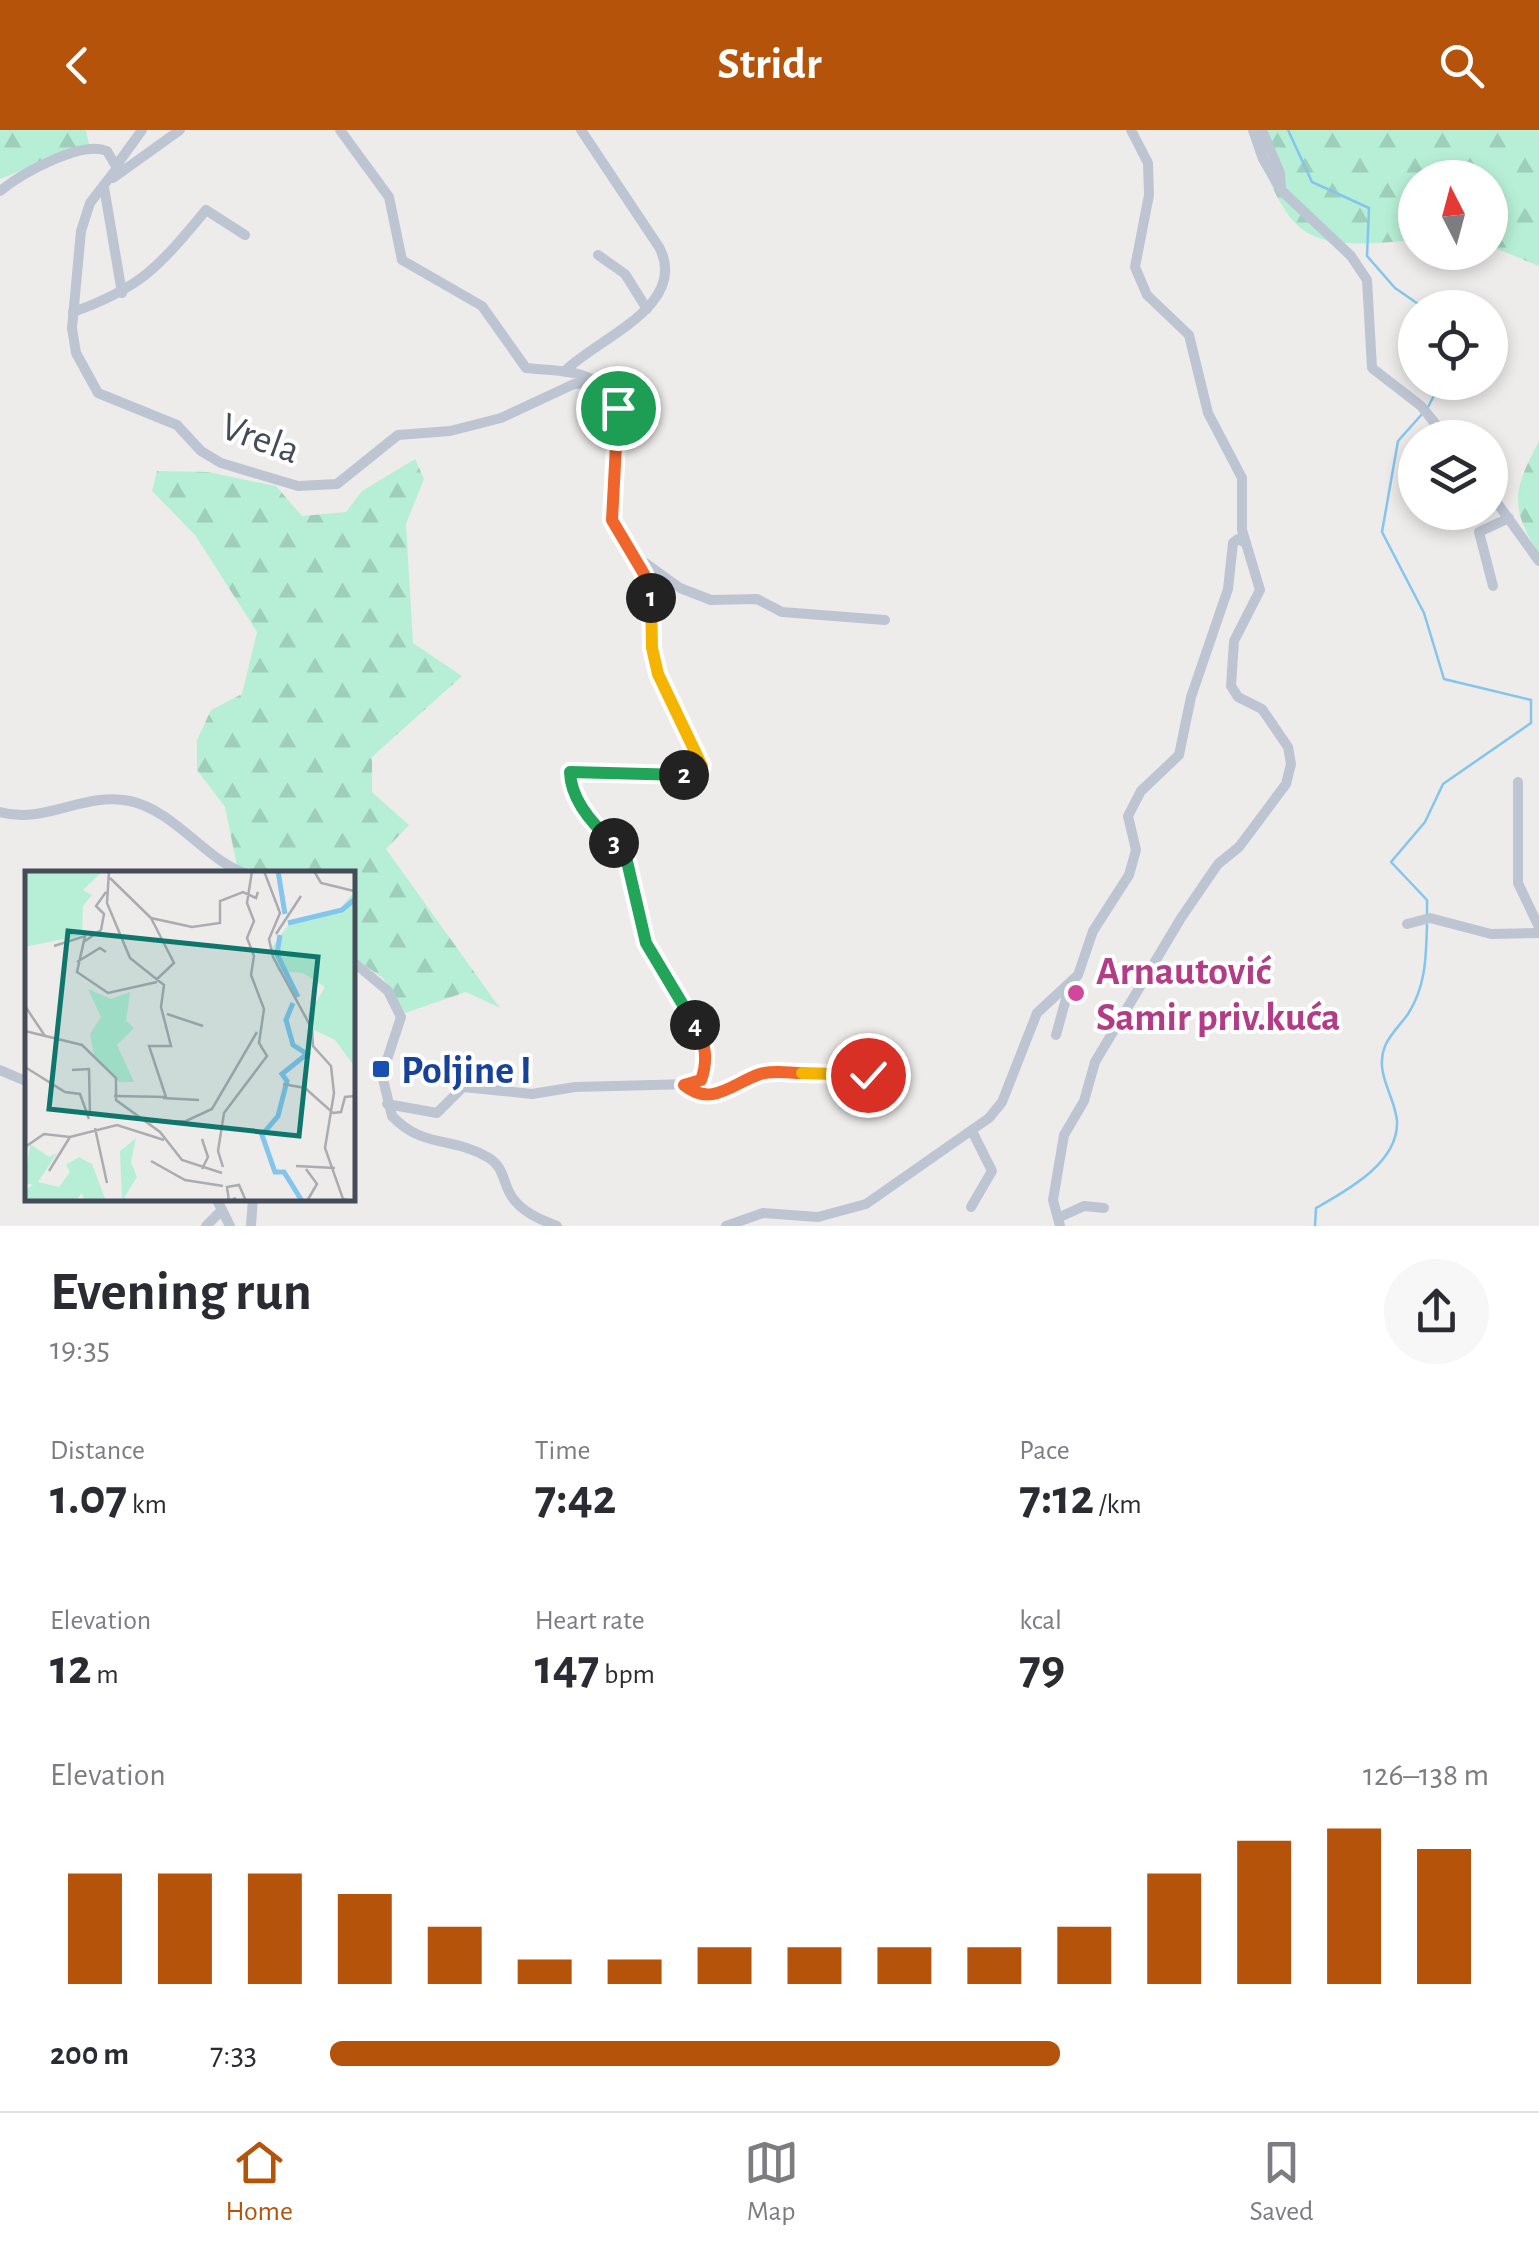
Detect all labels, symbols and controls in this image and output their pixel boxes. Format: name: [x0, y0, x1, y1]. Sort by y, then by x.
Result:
icon: back: [50, 38, 105, 93]
icon: search: [1434, 38, 1489, 93]
text: Stridr: [717, 42, 822, 87]
north arrow: [1398, 160, 1508, 270]
map controls: [1398, 160, 1508, 530]
button: locate: [1398, 290, 1508, 400]
pin: [576, 366, 661, 451]
icon: arrive: [591, 381, 646, 436]
street label: Vrela: [216, 406, 305, 471]
button: layers: [1398, 420, 1508, 530]
pin: 1: [626, 573, 676, 623]
text: 1: [646, 584, 656, 612]
pin: 2: [659, 750, 709, 800]
text: 2: [677, 761, 691, 789]
pin: 3: [589, 818, 639, 868]
text: 3: [608, 829, 620, 857]
inset map: [25, 871, 355, 1201]
place label: Arnautović Samir priv.kuća: [1096, 952, 1340, 1038]
marker: Arnautović Samir priv.kuća: [1065, 982, 1087, 1004]
pin: 4: [670, 1000, 720, 1050]
text: 4: [688, 1011, 702, 1039]
pin: [826, 1033, 911, 1118]
icon: check: [841, 1048, 896, 1103]
place label: Poljine I: [401, 1051, 532, 1091]
marker: Poljine I: [370, 1058, 392, 1080]
button: share: [1384, 1259, 1489, 1364]
text: Evening run: [50, 1265, 312, 1320]
text: 19:35: [50, 1333, 110, 1365]
text: Distance: [50, 1437, 145, 1465]
text: Time: [535, 1437, 590, 1465]
text: Pace: [1019, 1437, 1070, 1465]
text: 1.07: [50, 1473, 127, 1523]
text: 7:42: [535, 1473, 616, 1523]
text: 7:12: [1019, 1473, 1094, 1523]
text: km: [127, 1491, 167, 1519]
text: /km: [1094, 1491, 1142, 1519]
text: Elevation: [50, 1607, 151, 1635]
text: Heart rate: [535, 1607, 645, 1635]
text: kcal: [1019, 1607, 1062, 1635]
text: 12: [50, 1643, 92, 1693]
text: 147: [535, 1643, 599, 1693]
text: 79: [1019, 1643, 1065, 1693]
text: m: [92, 1661, 119, 1689]
text: bpm: [599, 1661, 655, 1689]
text: Elevation: [50, 1759, 166, 1791]
text: 126–138 m: [1363, 1759, 1489, 1791]
text: 200 m: [50, 2038, 129, 2070]
text: 7:33: [210, 2038, 257, 2070]
tab: Home: [225, 2135, 293, 2229]
tab: Map: [744, 2135, 799, 2229]
tab: Saved: [1249, 2135, 1314, 2229]

